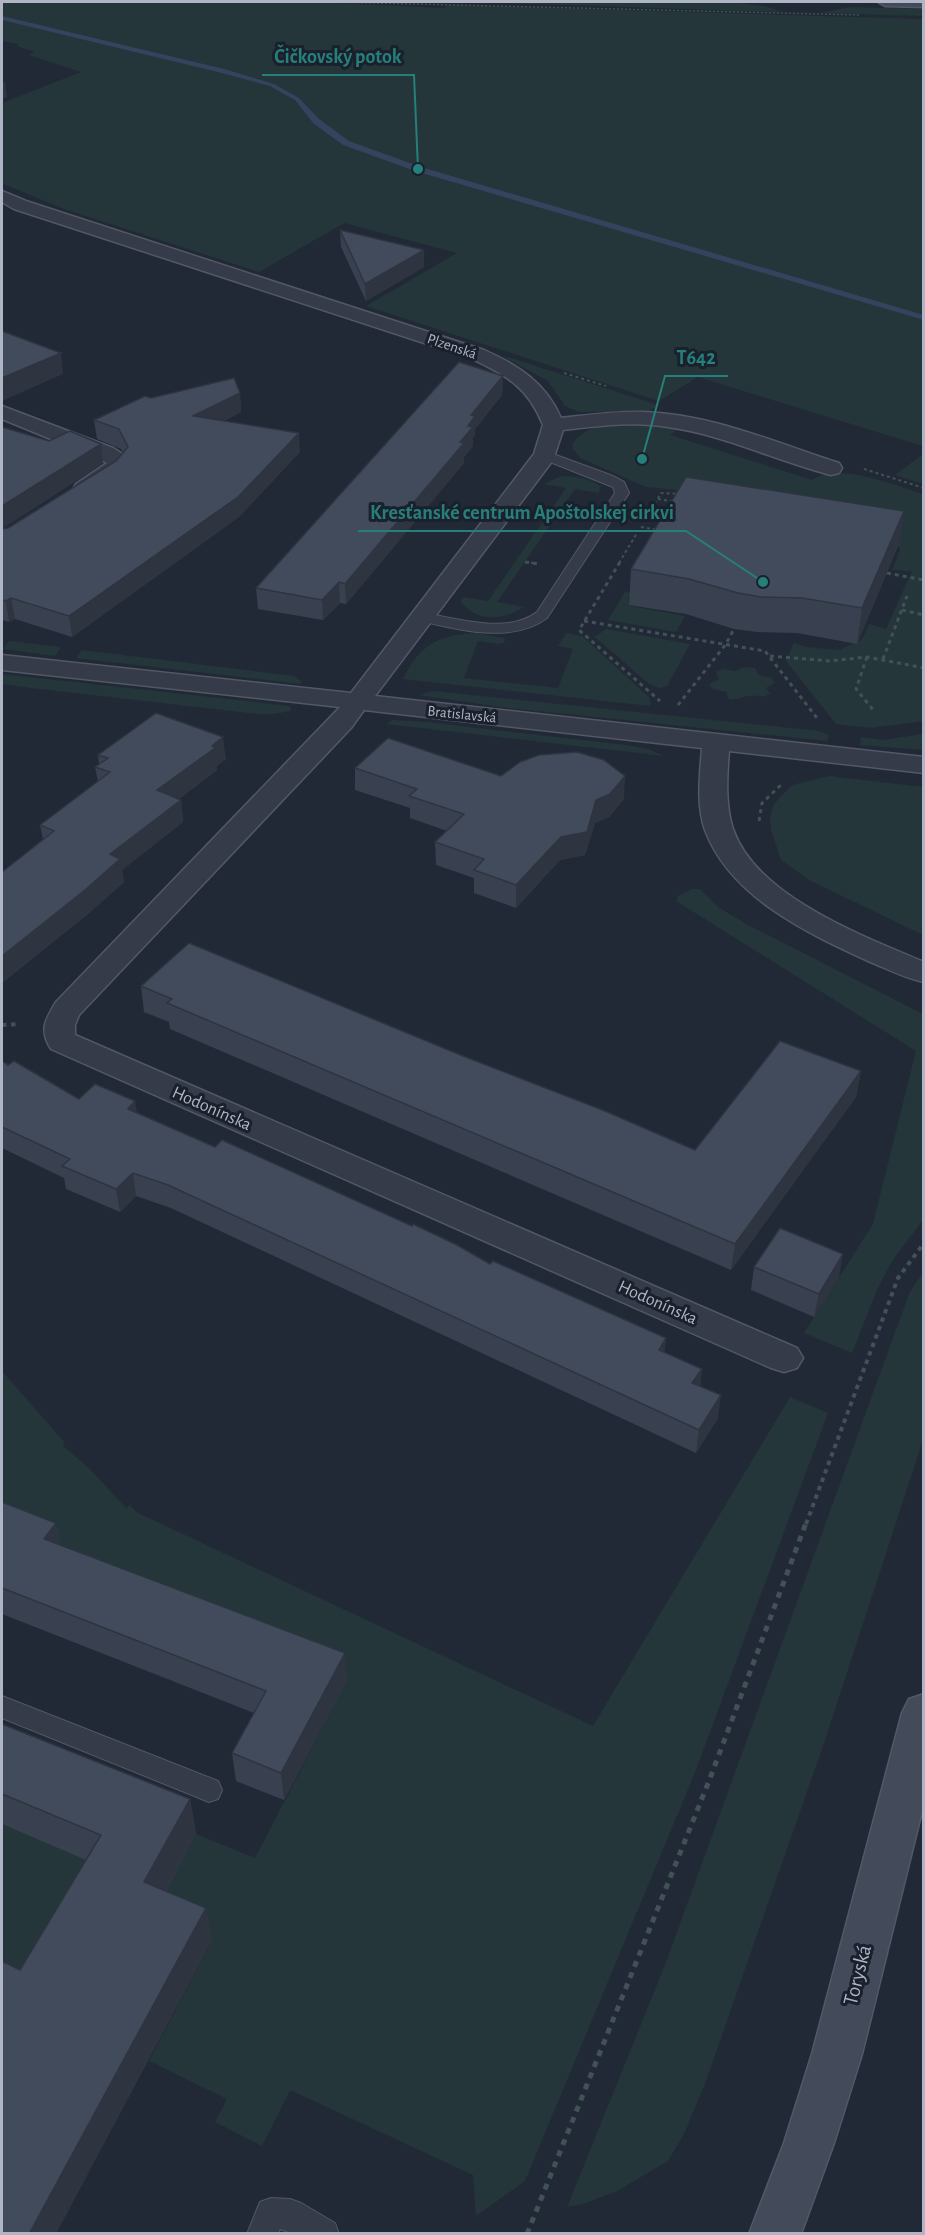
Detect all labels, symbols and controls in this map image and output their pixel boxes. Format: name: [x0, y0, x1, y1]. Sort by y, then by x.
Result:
callout: Čičkovský potok: [262, 37, 414, 75]
text: Čičkovský potok: [274, 44, 402, 67]
street label: Plzenská: [425, 331, 479, 362]
callout: T642: [665, 338, 728, 376]
text: T642: [676, 348, 716, 368]
callout: Kresťanské centrum Apoštolskej cirkvi: [358, 493, 686, 531]
text: Kresťanské centrum Apoštolskej cirkvi: [370, 503, 674, 523]
street label: Bratislavská: [427, 703, 497, 726]
street label: Hodonínska: [169, 1084, 254, 1134]
street label: Hodonínska: [615, 1278, 700, 1328]
street label: Toryská: [840, 1942, 875, 2008]

